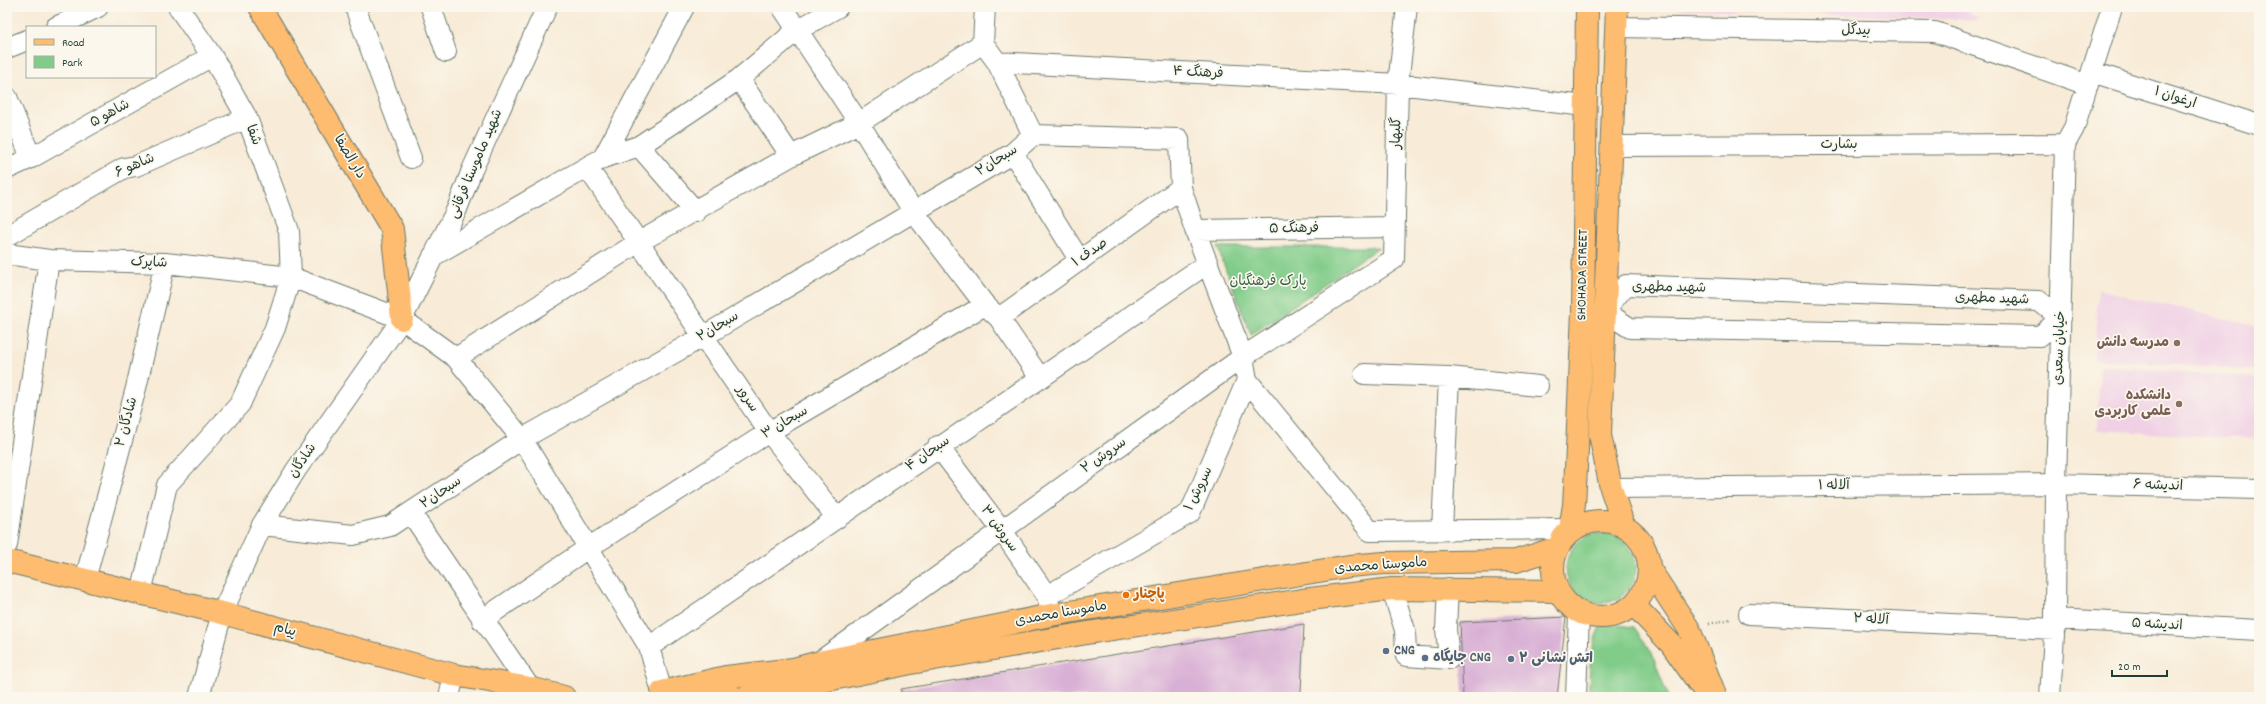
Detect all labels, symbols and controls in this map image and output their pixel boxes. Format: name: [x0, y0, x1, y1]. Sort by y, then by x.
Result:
street label: بیدگل: [1841, 21, 1871, 41]
legend: [26, 26, 156, 78]
text: Road: [62, 35, 84, 52]
text: Park: [62, 55, 83, 72]
street label: فرهنگ ۴: [1172, 62, 1224, 84]
street label: ارغوان ۱: [2151, 82, 2199, 114]
street label: شاهو ۵: [86, 95, 134, 133]
street label: شهید ماموستا فرقانی: [444, 106, 508, 222]
street label: گلبهار: [1386, 117, 1408, 150]
street label: شفا: [240, 122, 266, 148]
street label: دار الصفا: [328, 131, 370, 183]
street label: بشارت: [1820, 135, 1858, 155]
street label: سبحان۲: [972, 140, 1022, 182]
street label: شاهو ۶: [112, 149, 158, 183]
street label: فرهنگ ۵: [1269, 219, 1319, 239]
street label: SHOHADA STREET: [1572, 229, 1594, 321]
street label: صدف ۱: [1068, 233, 1112, 273]
street label: شاپرک: [130, 252, 168, 274]
park label: پارک فرهنگیان: [1229, 272, 1307, 292]
street label: شهید مطهری: [1632, 277, 1706, 299]
street label: شهید مطهری: [1954, 288, 2030, 310]
street label: سبحان۲: [693, 306, 743, 348]
street label: خیابان سعدی: [2049, 311, 2071, 385]
place label: مدرسه دانش: [2097, 333, 2169, 353]
marker: مدرسه دانش: [2172, 338, 2182, 348]
street label: سرور: [730, 381, 763, 416]
place label: دانشکده علمی کاربردی: [2095, 386, 2172, 422]
street label: شادگان ۲: [111, 395, 143, 449]
marker: دانشکده علمی کاربردی: [2174, 399, 2184, 409]
street label: سبحان ۳: [758, 401, 812, 445]
street label: سبحان ۴: [902, 431, 954, 477]
street label: سروش ۲: [1077, 433, 1131, 479]
street label: شادگان: [284, 440, 322, 482]
street label: سروش ۱: [1180, 463, 1218, 515]
street label: سبحان۲: [416, 472, 466, 514]
street label: اندیشه ۶: [2133, 475, 2183, 497]
street label: آلاله ۱: [1818, 476, 1850, 496]
street label: سروش ۳: [975, 501, 1023, 557]
street label: ماموستا محمدی: [1334, 553, 1428, 579]
place label: پاچنار: [1132, 585, 1165, 605]
marker: پاچنار: [1121, 590, 1131, 600]
street label: ماموستا محمدی: [1013, 596, 1109, 632]
street label: آلاله ۲: [1853, 609, 1890, 631]
street label: اندیشه ۵: [2131, 614, 2183, 636]
street label: پیام: [272, 617, 298, 643]
place label: CNG: [1394, 641, 1415, 661]
marker: CNG: [1381, 646, 1391, 656]
place label: جایگاه CNG: [1433, 647, 1491, 668]
place label: اتش نشانی ۲: [1519, 649, 1593, 669]
scale bar: [2112, 652, 2167, 678]
marker: جایگاه CNG: [1420, 653, 1430, 663]
marker: اتش نشانی ۲: [1506, 654, 1516, 664]
text: 20 m: [2118, 659, 2141, 676]

